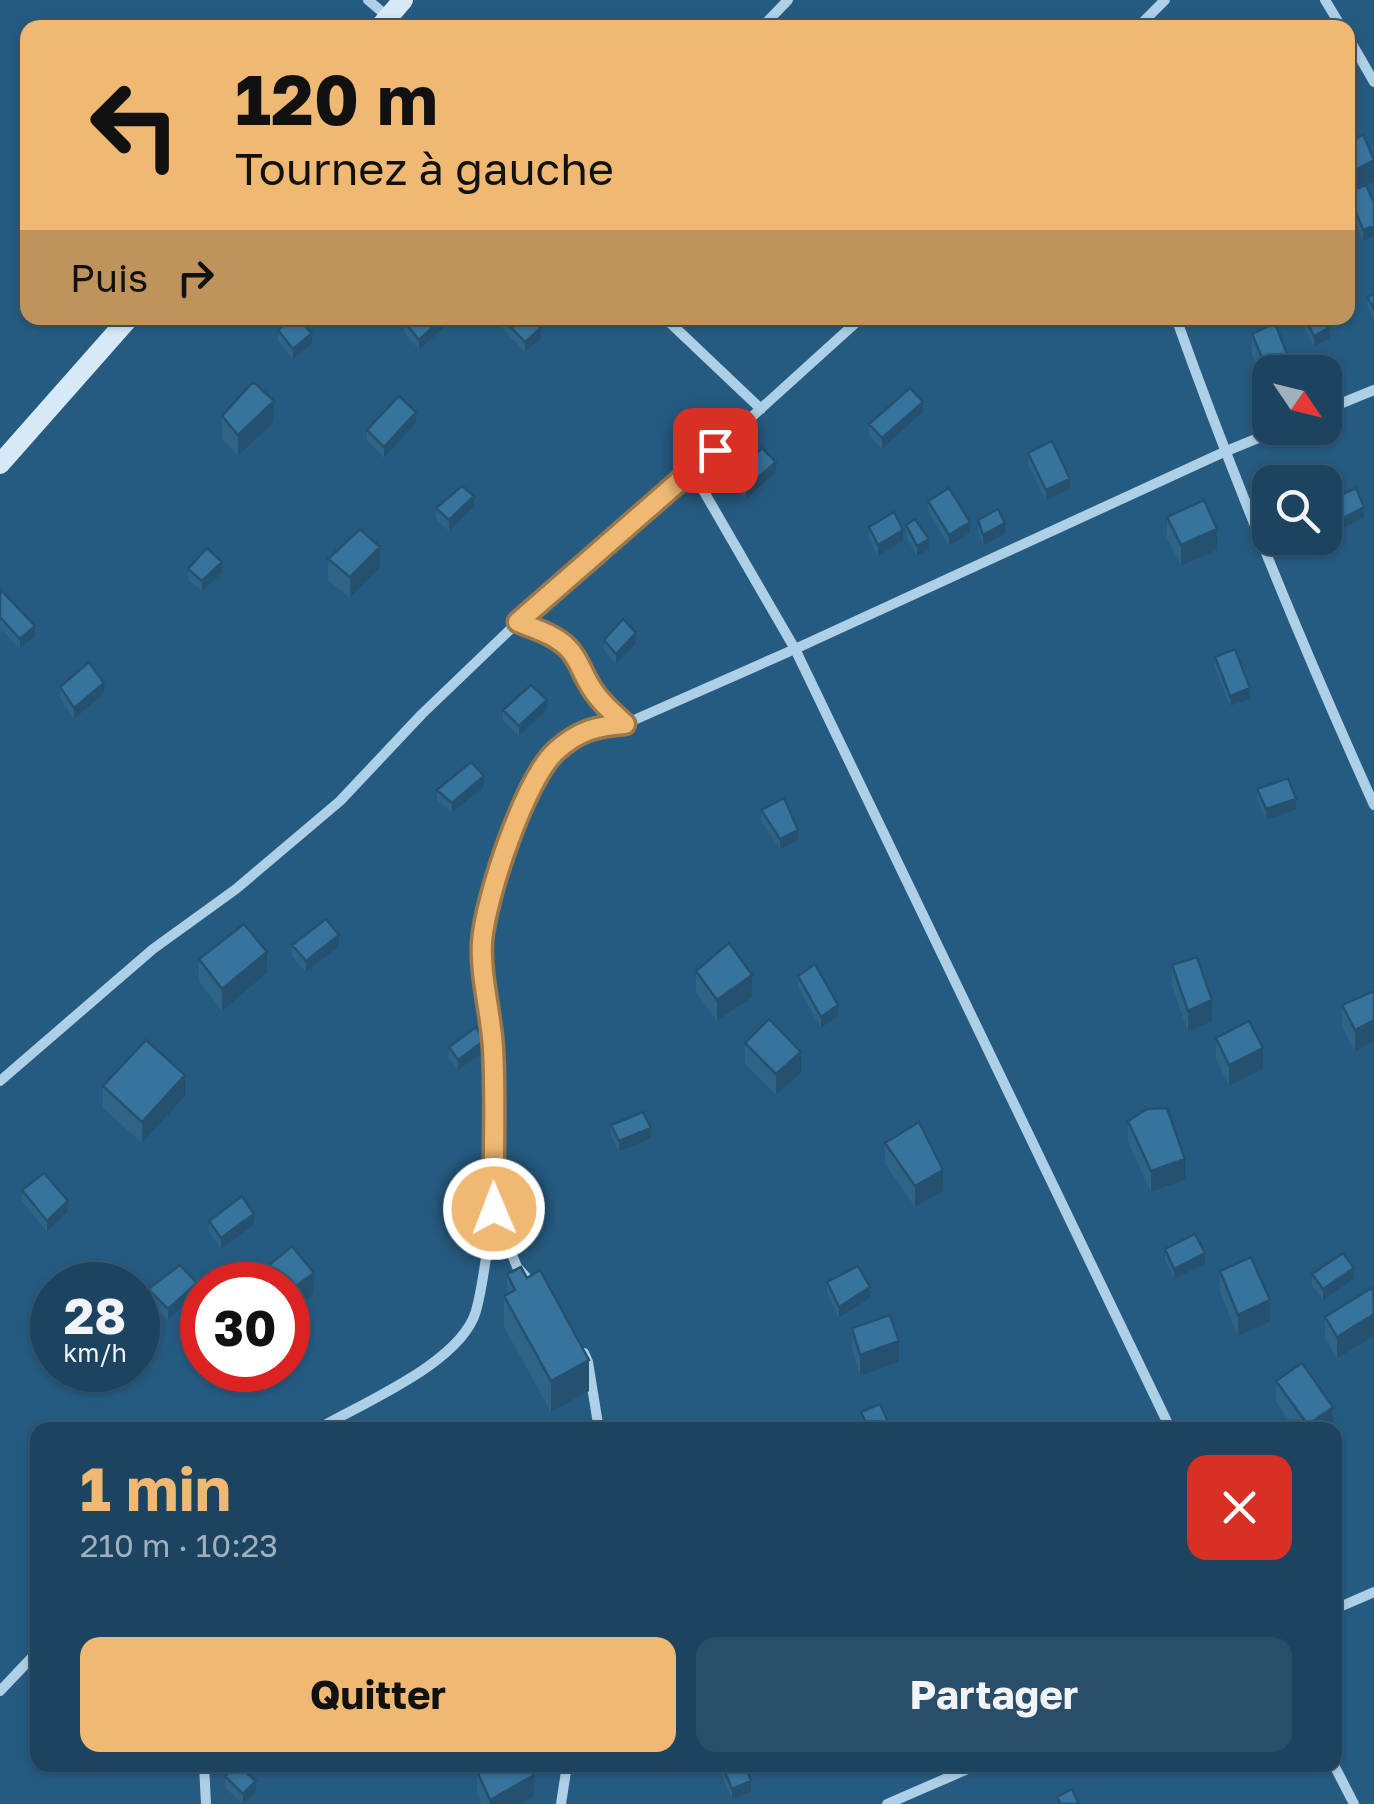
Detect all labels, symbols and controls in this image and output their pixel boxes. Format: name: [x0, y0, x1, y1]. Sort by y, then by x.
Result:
text: 120 m: [235, 56, 438, 140]
icon: left: [70, 60, 200, 190]
text: Tournez à gauche: [235, 141, 614, 195]
icon: right: [168, 250, 223, 305]
text: Puis: [70, 255, 148, 300]
north arrow: [1252, 355, 1342, 445]
map controls: [1252, 355, 1342, 555]
pin: [673, 408, 758, 493]
icon: arrive: [688, 423, 743, 478]
button: search: [1252, 465, 1342, 555]
position arrow: [442, 1157, 546, 1261]
speed limit sign: 30: [180, 1262, 310, 1392]
text: 28: [64, 1285, 126, 1345]
text: km/h: [63, 1337, 127, 1368]
text: 1 min: [80, 1452, 231, 1524]
button: close: [1187, 1455, 1292, 1560]
text: 210 m · 10:23: [80, 1526, 278, 1564]
button: Quitter: [80, 1637, 676, 1752]
button: Partager: [696, 1637, 1292, 1752]

